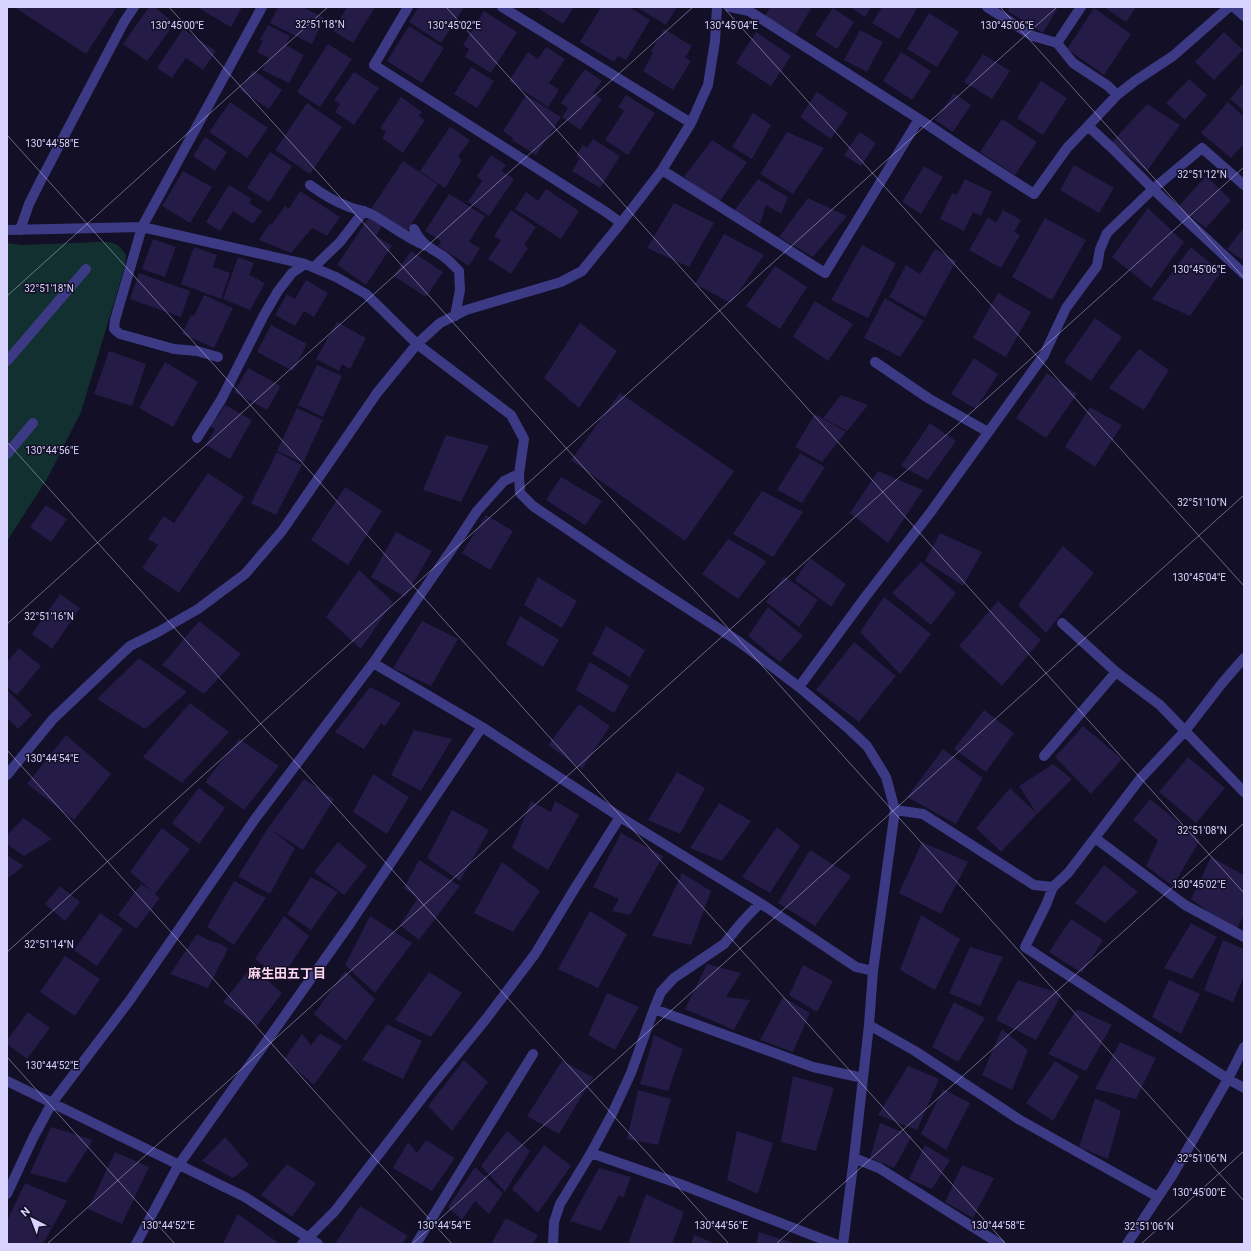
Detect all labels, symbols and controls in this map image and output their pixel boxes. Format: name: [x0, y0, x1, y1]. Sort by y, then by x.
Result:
text: 32°51'18"N: [295, 19, 345, 30]
text: 130°45'00"E: [150, 20, 204, 31]
text: 130°45'02"E: [427, 20, 481, 31]
text: 130°45'04"E: [704, 20, 758, 31]
text: 130°45'06"E: [980, 20, 1034, 31]
text: 130°44'58"E: [25, 138, 79, 149]
text: 32°51'12"N: [1177, 169, 1227, 180]
text: 130°45'06"E: [1172, 264, 1226, 275]
text: 32°51'18"N: [24, 283, 74, 294]
text: 130°44'56"E: [25, 445, 79, 456]
text: 32°51'10"N: [1177, 497, 1227, 508]
text: 130°45'04"E: [1172, 572, 1226, 583]
text: 32°51'16"N: [24, 611, 74, 622]
text: 130°44'54"E: [25, 753, 79, 764]
text: 32°51'08"N: [1177, 825, 1227, 836]
text: 130°45'02"E: [1172, 879, 1226, 890]
text: 32°51'14"N: [24, 939, 74, 950]
district label: 麻生田五丁目: [248, 966, 326, 981]
text: 130°44'52"E: [25, 1060, 79, 1071]
text: 32°51'06"N: [1177, 1153, 1227, 1164]
text: 130°45'00"E: [1172, 1187, 1226, 1198]
north arrow: [12, 1199, 52, 1239]
text: N: [18, 1204, 33, 1219]
text: 130°44'52"E: [141, 1220, 195, 1231]
text: 130°44'54"E: [417, 1220, 471, 1231]
text: 130°44'56"E: [694, 1220, 748, 1231]
text: 130°44'58"E: [971, 1220, 1025, 1231]
text: 32°51'06"N: [1124, 1221, 1174, 1232]

